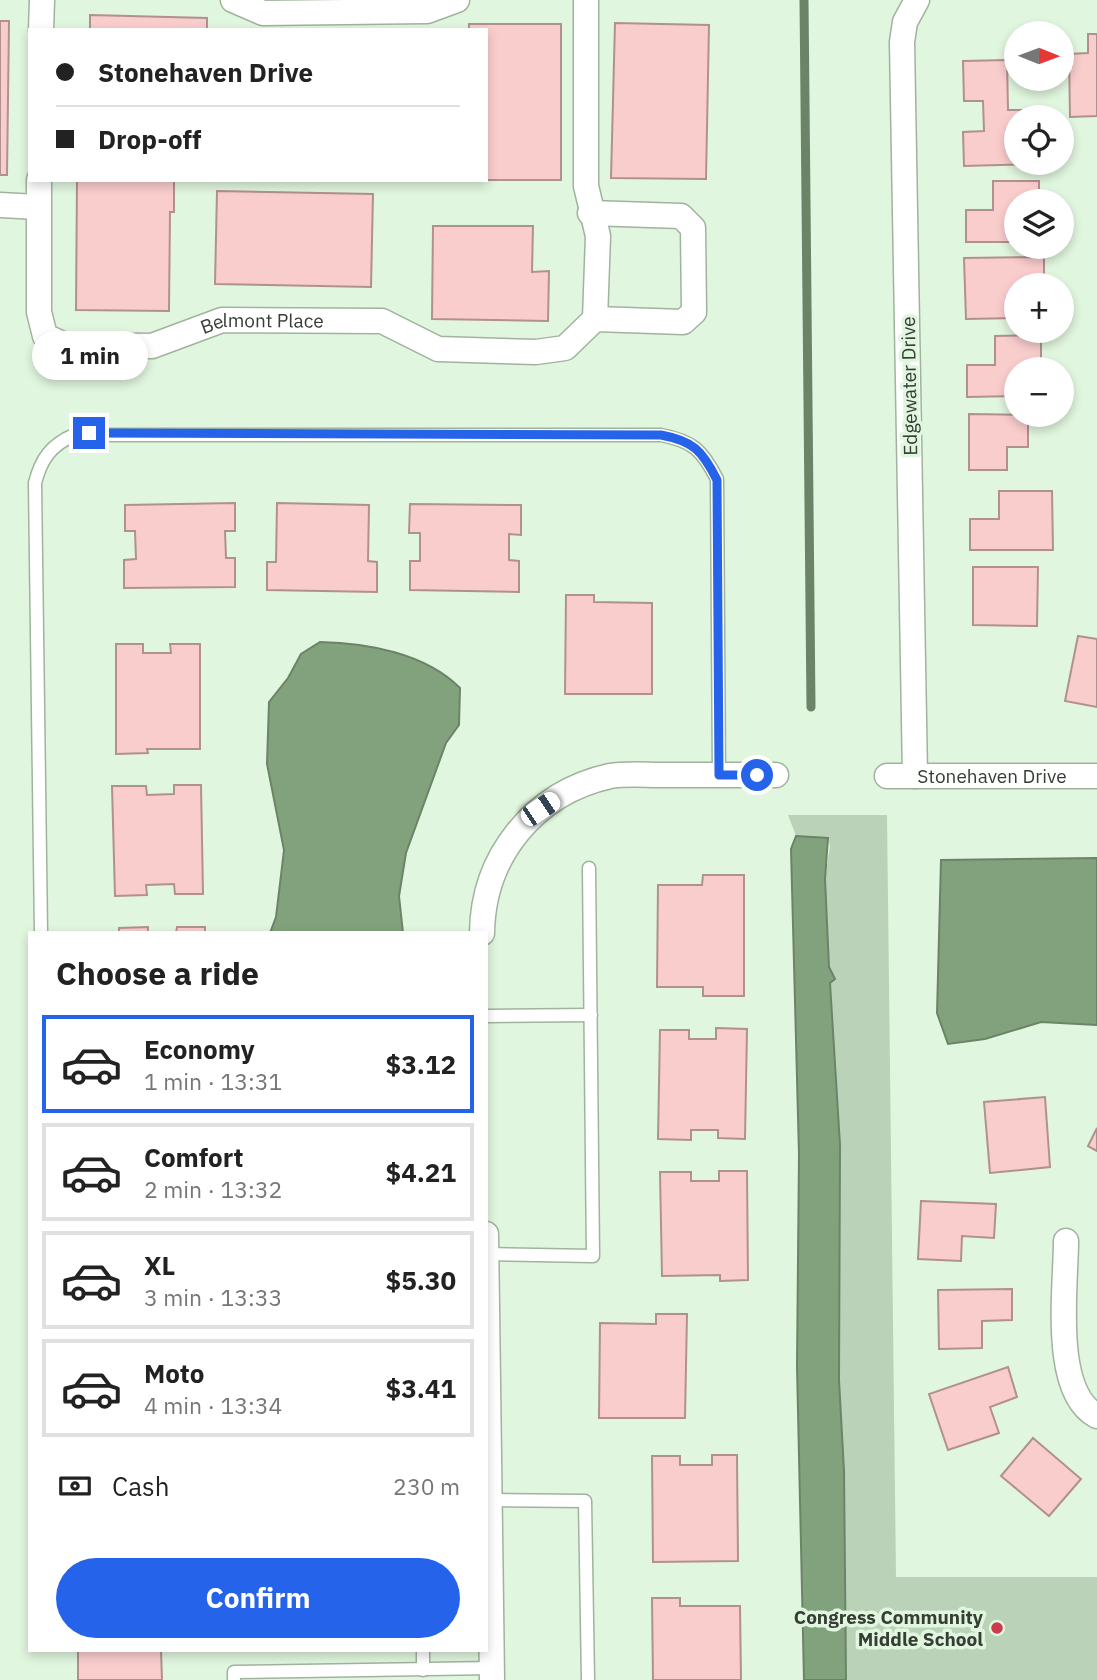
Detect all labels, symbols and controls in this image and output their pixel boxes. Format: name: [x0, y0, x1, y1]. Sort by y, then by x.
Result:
north arrow: [1004, 21, 1074, 91]
map controls: [1004, 21, 1074, 427]
text: Stonehaven Drive: [98, 55, 313, 89]
button: locate: [1004, 105, 1074, 175]
text: Drop-off: [98, 122, 201, 156]
button: layers: [1004, 189, 1074, 259]
button: +: [1004, 273, 1074, 343]
street label: Belmont Place: [197, 308, 324, 339]
street label: Edgewater Drive: [896, 316, 922, 456]
callout: 1 min: [31, 332, 147, 380]
text: 1 min: [60, 340, 120, 370]
button: −: [1004, 357, 1074, 427]
route end: [73, 417, 105, 449]
route start: [741, 759, 773, 791]
street label: Stonehaven Drive: [917, 764, 1067, 788]
car: [517, 789, 564, 829]
text: Choose a ride: [56, 952, 259, 994]
text: Economy: [144, 1032, 255, 1066]
icon: car: [60, 1033, 123, 1096]
text: $3.12: [386, 1047, 456, 1081]
text: 1 min · 13:31: [144, 1066, 282, 1096]
text: Comfort: [144, 1140, 243, 1174]
icon: car: [60, 1141, 123, 1204]
text: $4.21: [386, 1155, 456, 1189]
text: 2 min · 13:32: [144, 1174, 282, 1204]
text: XL: [144, 1248, 175, 1282]
icon: car: [60, 1249, 123, 1312]
text: $5.30: [386, 1263, 456, 1297]
text: 3 min · 13:33: [144, 1282, 282, 1312]
text: Moto: [144, 1356, 204, 1390]
icon: car: [60, 1357, 123, 1420]
text: $3.41: [386, 1371, 456, 1405]
text: 4 min · 13:34: [144, 1390, 282, 1420]
icon: cash: [56, 1467, 94, 1505]
text: Cash: [112, 1469, 169, 1503]
text: 230 m: [393, 1471, 460, 1501]
button: Confirm: [56, 1558, 460, 1638]
place label: Congress Community Middle School: [794, 1605, 984, 1651]
marker: Congress Community Middle School: [989, 1620, 1005, 1636]

